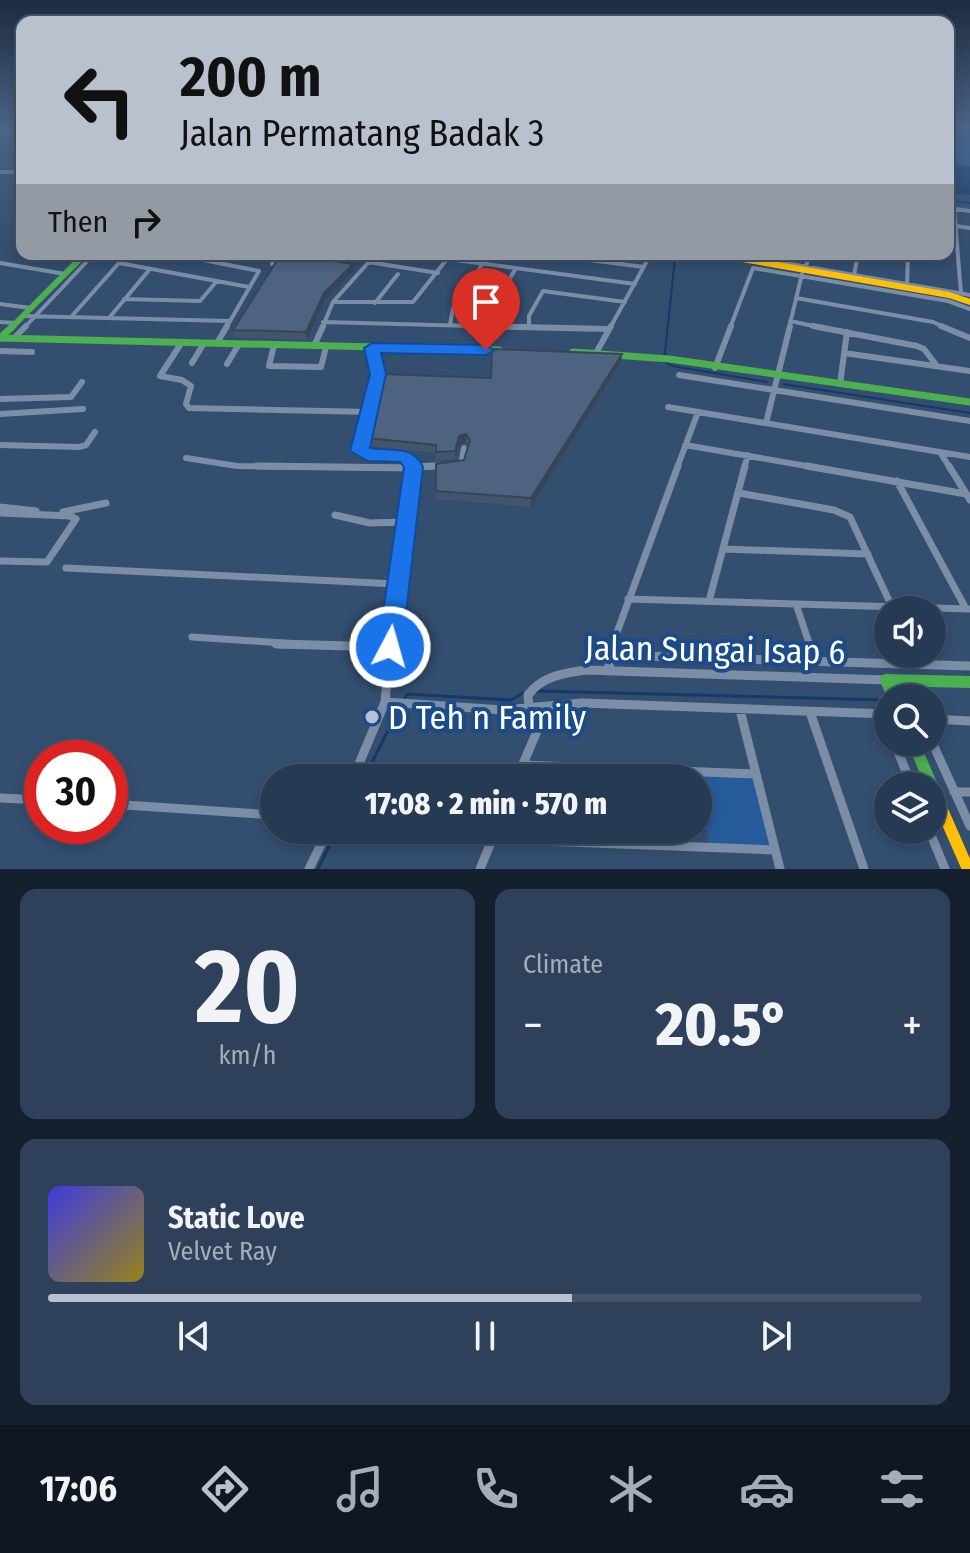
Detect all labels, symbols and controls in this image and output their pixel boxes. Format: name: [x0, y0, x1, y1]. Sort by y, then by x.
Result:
text: 200 m: [180, 44, 321, 111]
icon: left: [48, 48, 152, 152]
text: Jalan Permatang Badak 3: [180, 112, 544, 156]
icon: right: [124, 200, 168, 244]
text: Then: [48, 204, 108, 240]
pin: [452, 268, 520, 350]
icon: arrive: [464, 280, 508, 324]
map controls: [874, 596, 946, 844]
button: sound: [874, 596, 946, 668]
position arrow: [348, 605, 432, 689]
street label: Jalan Sungai Isap 6: [584, 627, 846, 673]
button: search: [874, 684, 946, 756]
place label: D Teh n Family: [388, 697, 586, 738]
marker: D Teh n Family: [363, 708, 381, 726]
speed limit sign: 30: [24, 740, 128, 844]
button: layers: [874, 772, 946, 844]
text: 17:08 · 2 min · 570 m: [365, 786, 607, 822]
text: 20: [195, 925, 300, 1050]
text: Climate: [523, 949, 603, 980]
text: 20.5°: [656, 989, 789, 1061]
text: −: [523, 999, 543, 1052]
text: +: [902, 999, 922, 1052]
text: km/h: [219, 1040, 276, 1071]
text: Static Love: [168, 1200, 305, 1236]
text: Velvet Ray: [168, 1236, 277, 1267]
icon: previous: [172, 1314, 216, 1358]
icon: pause: [463, 1314, 507, 1358]
icon: next: [754, 1314, 798, 1358]
icon: directions: [197, 1461, 253, 1517]
icon: music: [332, 1461, 388, 1517]
icon: phone: [468, 1461, 524, 1517]
icon: climate: [603, 1461, 659, 1517]
icon: car: [739, 1461, 795, 1517]
icon: filters: [874, 1461, 930, 1517]
text: 17:06: [40, 1467, 117, 1511]

